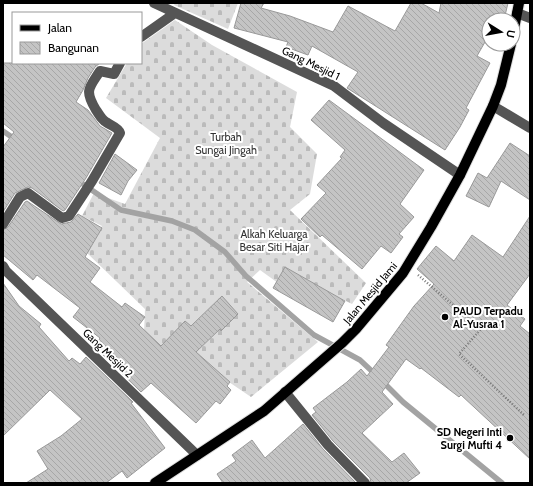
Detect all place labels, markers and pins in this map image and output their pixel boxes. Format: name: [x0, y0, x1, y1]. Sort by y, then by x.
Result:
place label: PAUD Terpadu Al-Yusraa 1: [453, 304, 523, 331]
marker: PAUD Terpadu Al-Yusraa 1: [440, 312, 450, 322]
place label: SD Negeri Inti Surgi Mufti 4: [437, 425, 502, 452]
marker: SD Negeri Inti Surgi Mufti 4: [505, 433, 515, 443]

